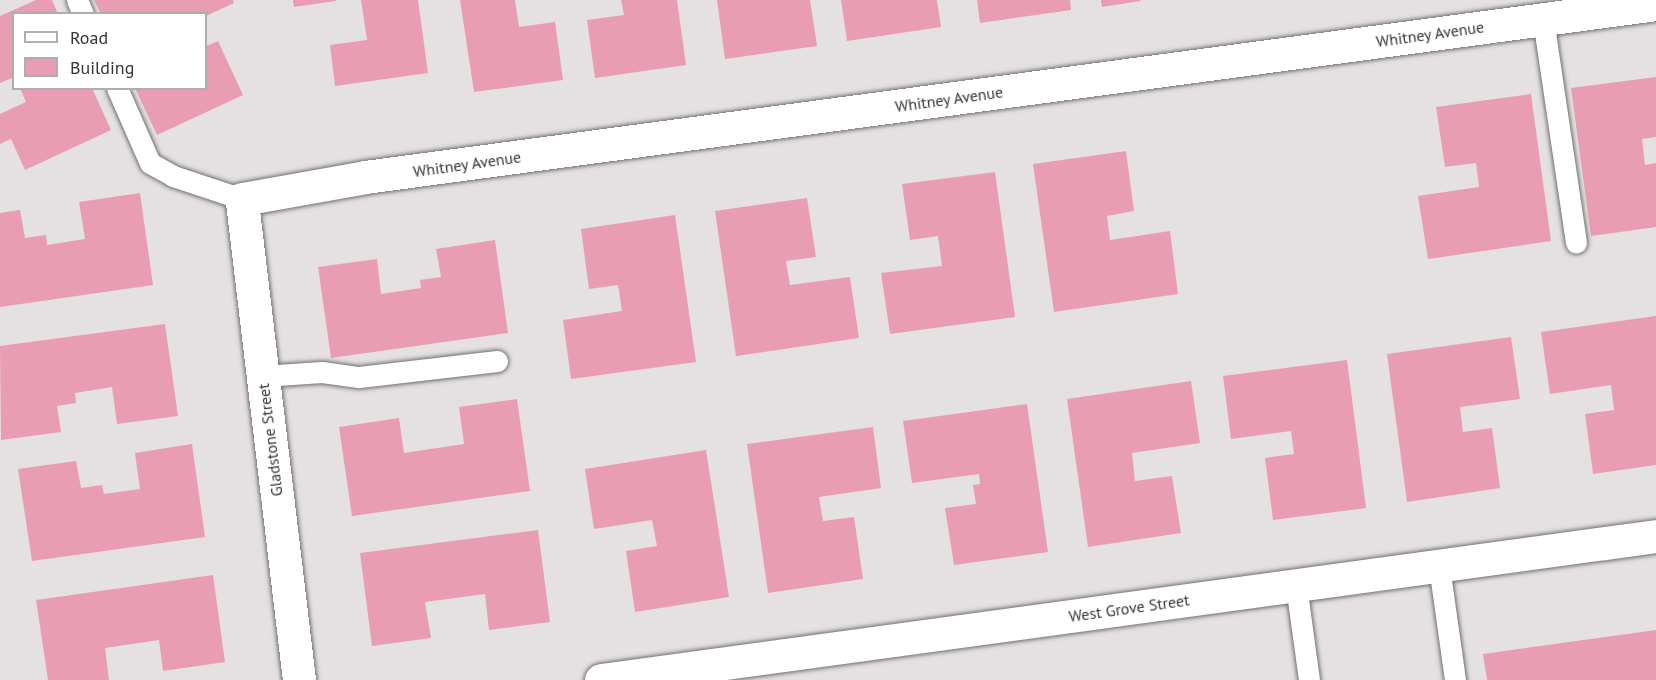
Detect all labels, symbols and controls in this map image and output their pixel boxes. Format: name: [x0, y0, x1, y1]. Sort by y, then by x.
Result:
legend: [12, 12, 207, 90]
street label: Whitney Avenue: [1374, 17, 1486, 51]
text: Road: [70, 26, 108, 49]
text: Building: [70, 56, 134, 79]
street label: Whitney Avenue: [893, 82, 1005, 116]
street label: Whitney Avenue: [411, 147, 523, 181]
street label: Gladstone Street: [254, 382, 286, 498]
street label: West Grove Street: [1067, 590, 1191, 626]

